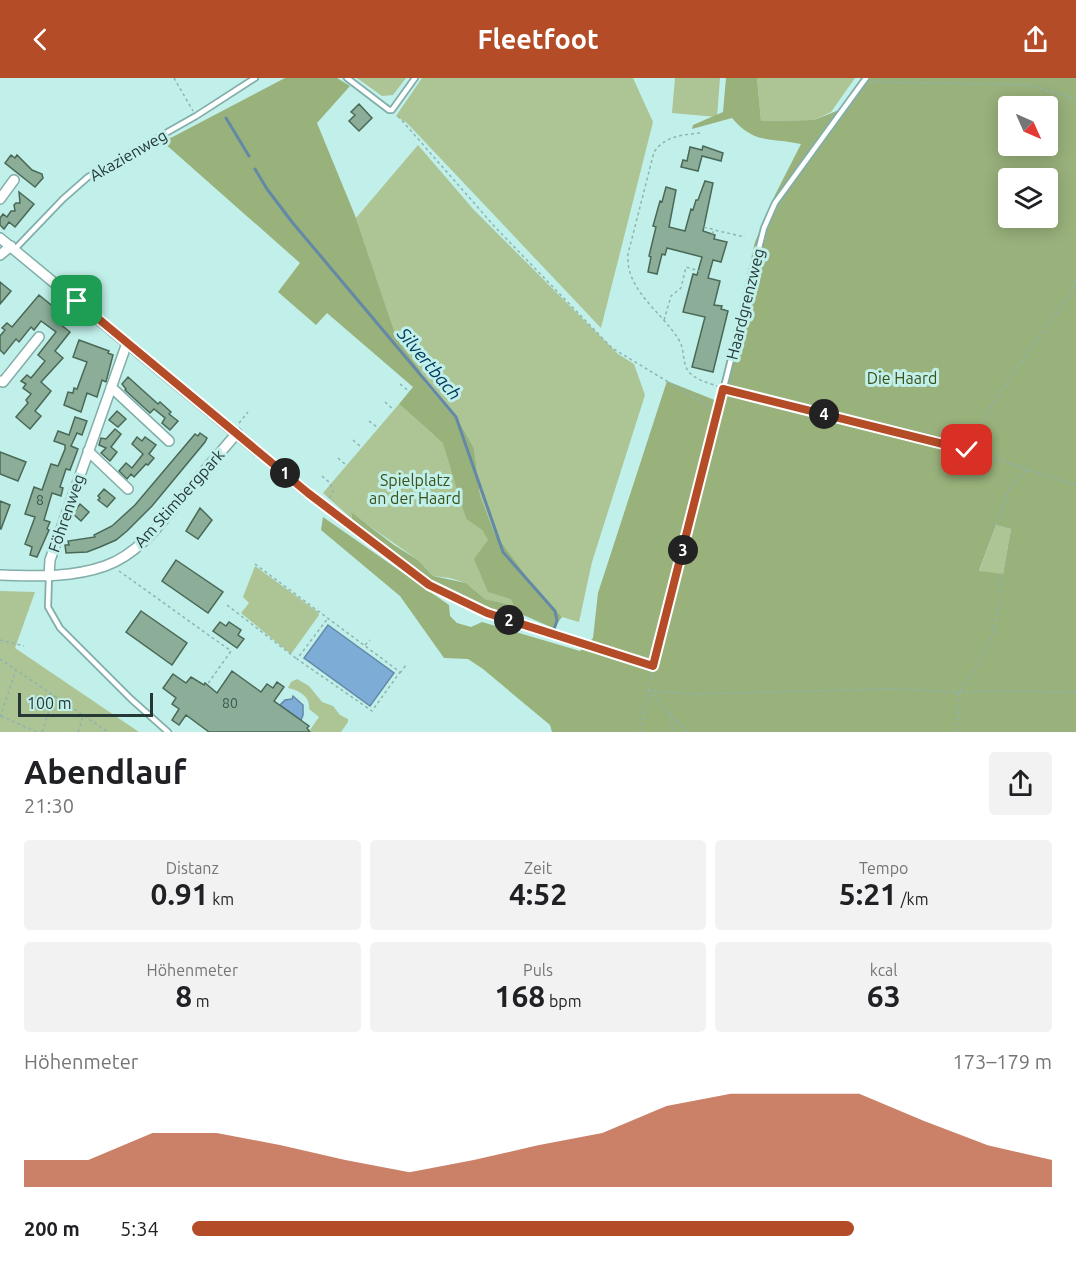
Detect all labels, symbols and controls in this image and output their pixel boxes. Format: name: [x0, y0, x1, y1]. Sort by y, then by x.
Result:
icon: back: [24, 23, 57, 56]
icon: share: [1019, 23, 1052, 56]
text: Fleetfoot: [477, 24, 599, 54]
north arrow: [998, 96, 1058, 156]
map controls: [998, 96, 1058, 228]
street label: Akazienweg: [86, 126, 170, 184]
button: layers: [998, 168, 1058, 228]
street label: Haardgrenzweg: [722, 246, 768, 362]
pin: [51, 275, 102, 326]
icon: arrive: [60, 284, 93, 317]
water label: Silvertbach: [393, 322, 466, 403]
park label: Die Haard: [867, 369, 937, 387]
pin: 4: [809, 399, 839, 429]
text: 4: [819, 405, 829, 423]
pin: [941, 424, 992, 475]
icon: check: [950, 433, 983, 466]
street label: Am Stimbergpark: [130, 445, 228, 551]
pin: 1: [270, 458, 300, 488]
text: 1: [280, 464, 290, 482]
park label: Spielplatz an der Haard: [369, 471, 461, 507]
street label: Föhrenweg: [44, 472, 88, 554]
house number: 8: [36, 492, 44, 508]
pin: 3: [668, 535, 698, 565]
text: 3: [678, 541, 688, 559]
pin: 2: [494, 605, 524, 635]
text: 2: [504, 611, 514, 629]
scale bar: [18, 690, 153, 718]
text: 100 m: [27, 694, 72, 712]
house number: 80: [222, 695, 238, 711]
button: share: [989, 752, 1052, 815]
text: Abendlauf: [24, 753, 186, 790]
text: 21:30: [24, 794, 74, 817]
text: Distanz: [166, 859, 219, 877]
text: Zeit: [524, 859, 552, 877]
text: Tempo: [859, 859, 908, 877]
text: 0.91: [150, 877, 209, 911]
text: 4:52: [509, 877, 567, 911]
text: 5:21: [839, 877, 897, 911]
text: km: [209, 890, 234, 908]
text: /km: [897, 890, 928, 908]
text: Höhenmeter: [147, 961, 238, 979]
text: Puls: [523, 961, 553, 979]
text: kcal: [870, 961, 897, 979]
text: 8: [175, 979, 192, 1013]
text: 168: [495, 979, 545, 1013]
text: 63: [867, 979, 901, 1013]
text: m: [192, 992, 210, 1010]
text: bpm: [545, 992, 581, 1010]
text: Höhenmeter: [24, 1050, 138, 1073]
text: 173–179 m: [953, 1050, 1052, 1073]
text: 200 m: [24, 1217, 80, 1240]
text: 5:34: [120, 1217, 159, 1240]

